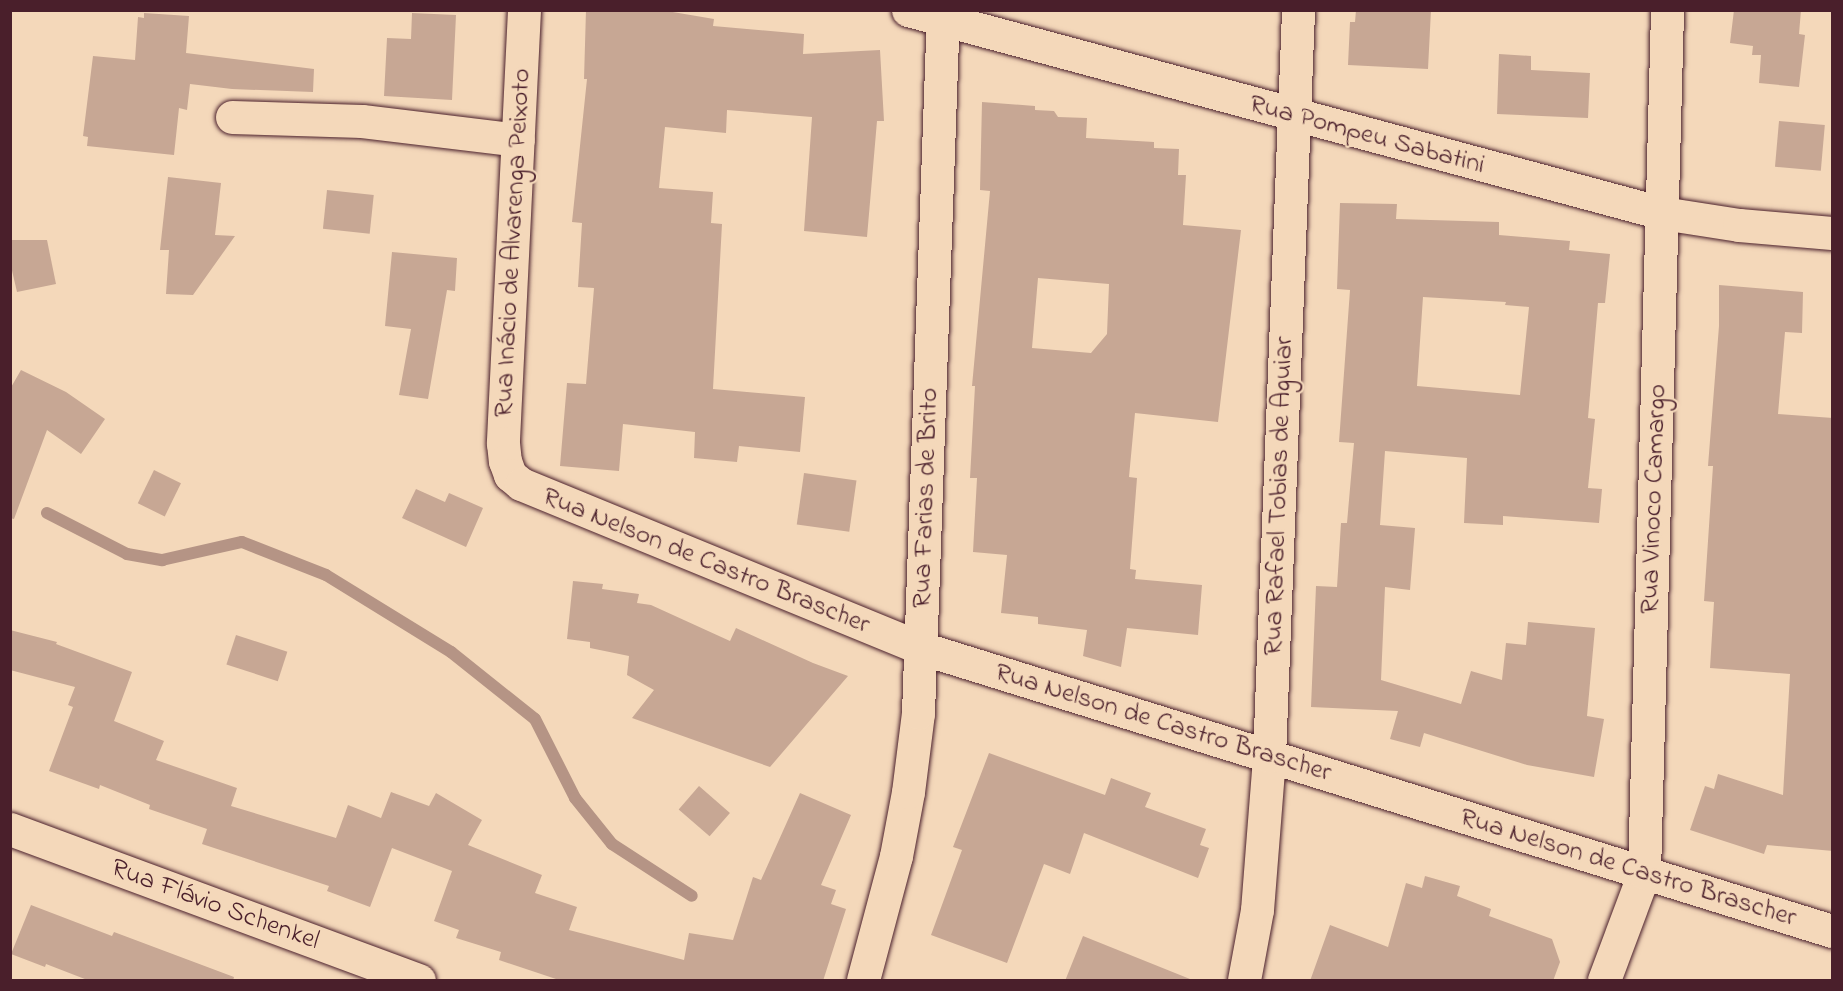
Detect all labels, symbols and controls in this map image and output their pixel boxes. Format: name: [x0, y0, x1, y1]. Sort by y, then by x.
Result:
street label: Rua Inácio de Alvarenga Peixoto: [488, 68, 538, 418]
street label: Rua Pompeu Sabatini: [1246, 88, 1488, 182]
street label: Rua Rafael Tobias de Aguiar: [1257, 336, 1301, 656]
street label: Rua Vinoco Camargo: [1634, 383, 1674, 615]
street label: Rua Farias de Brito: [906, 387, 946, 609]
street label: Rua Nelson de Castro Brascher: [538, 480, 874, 642]
street label: Rua Nelson de Castro Brascher: [991, 656, 1335, 790]
street label: Rua Nelson de Castro Brascher: [1456, 801, 1800, 935]
street label: Rua Flávio Schenkel: [106, 852, 324, 958]

